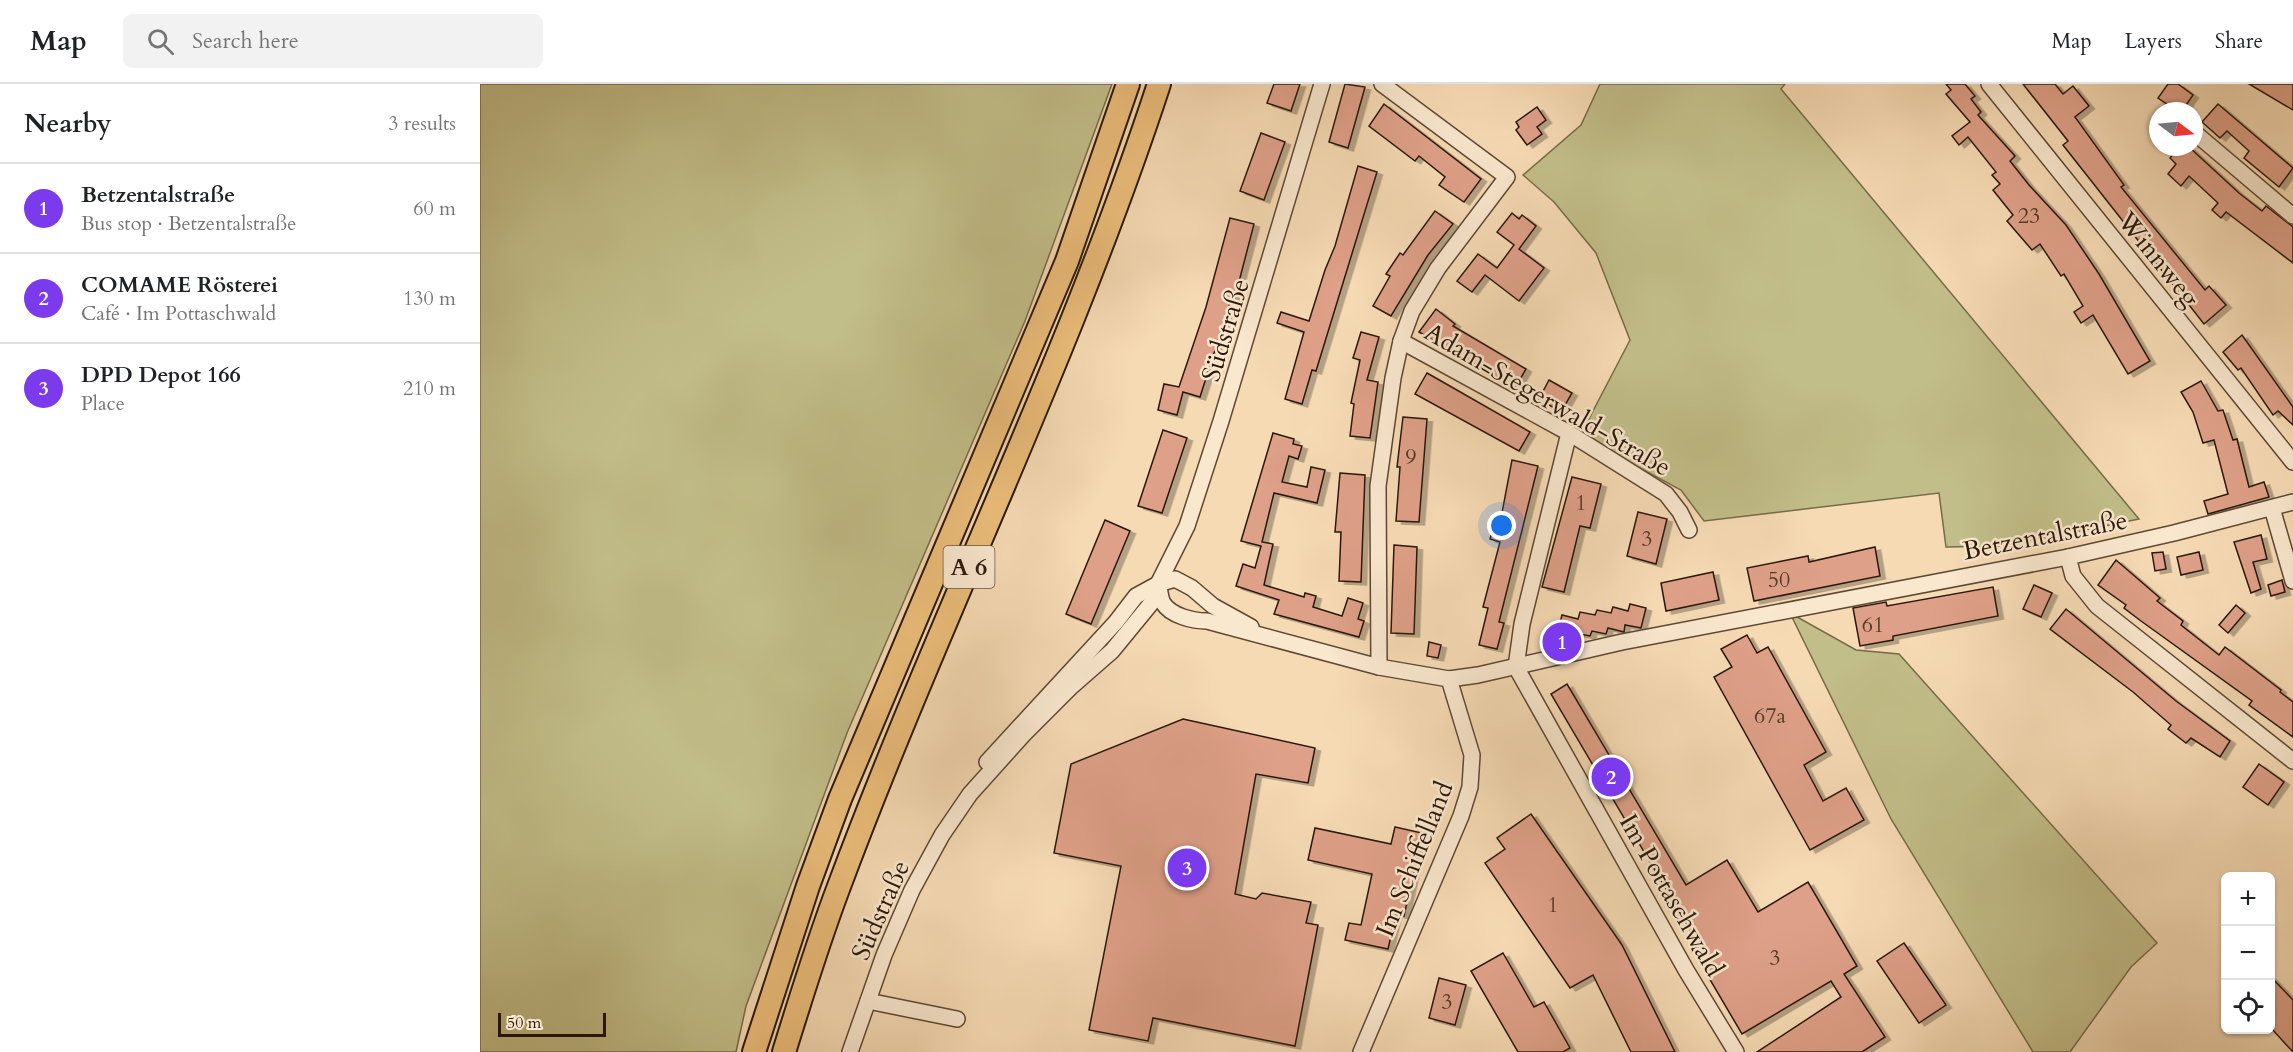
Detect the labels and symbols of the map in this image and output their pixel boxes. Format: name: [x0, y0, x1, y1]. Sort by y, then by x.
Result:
north arrow: [2149, 102, 2203, 156]
house number: 23: [2018, 201, 2040, 231]
street label: Winnweg: [2109, 204, 2208, 314]
street label: Südstraße: [1193, 274, 1258, 386]
street label: Adam-Stegerwald-Straße: [1418, 314, 1677, 484]
house number: 9: [1405, 442, 1417, 472]
house number: 1: [1575, 488, 1587, 518]
street label: Betzentalstraße: [1960, 502, 2130, 569]
your location: [1487, 511, 1516, 540]
house number: 3: [1641, 524, 1653, 554]
road number: A 6: [944, 546, 994, 588]
house number: 50: [1768, 565, 1790, 595]
house number: 61: [1862, 610, 1884, 640]
pin: 1: [1542, 620, 1582, 664]
house number: 67a: [1754, 701, 1787, 731]
pin: 2: [1592, 754, 1630, 800]
street label: Im Schiffelland: [1367, 776, 1462, 942]
street label: Im Pottaschwald: [1611, 808, 1732, 983]
pin: 3: [1168, 846, 1206, 890]
street label: Südstraße: [843, 855, 918, 966]
house number: 1: [1547, 890, 1559, 920]
house number: 3: [1769, 943, 1781, 973]
house number: 3: [1441, 987, 1453, 1017]
scale bar: [498, 1010, 606, 1038]

